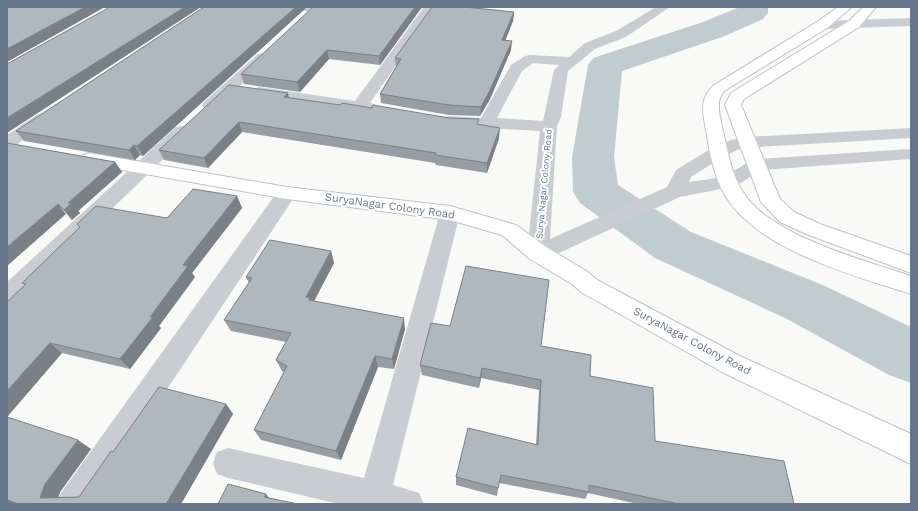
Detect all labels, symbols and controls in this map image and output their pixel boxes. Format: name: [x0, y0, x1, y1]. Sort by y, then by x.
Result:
street label: Surya Nagar Colony Road: [534, 129, 554, 239]
street label: SuryaNagar Colony Road: [324, 190, 456, 222]
street label: SuryaNagar Colony Road: [631, 304, 753, 378]

